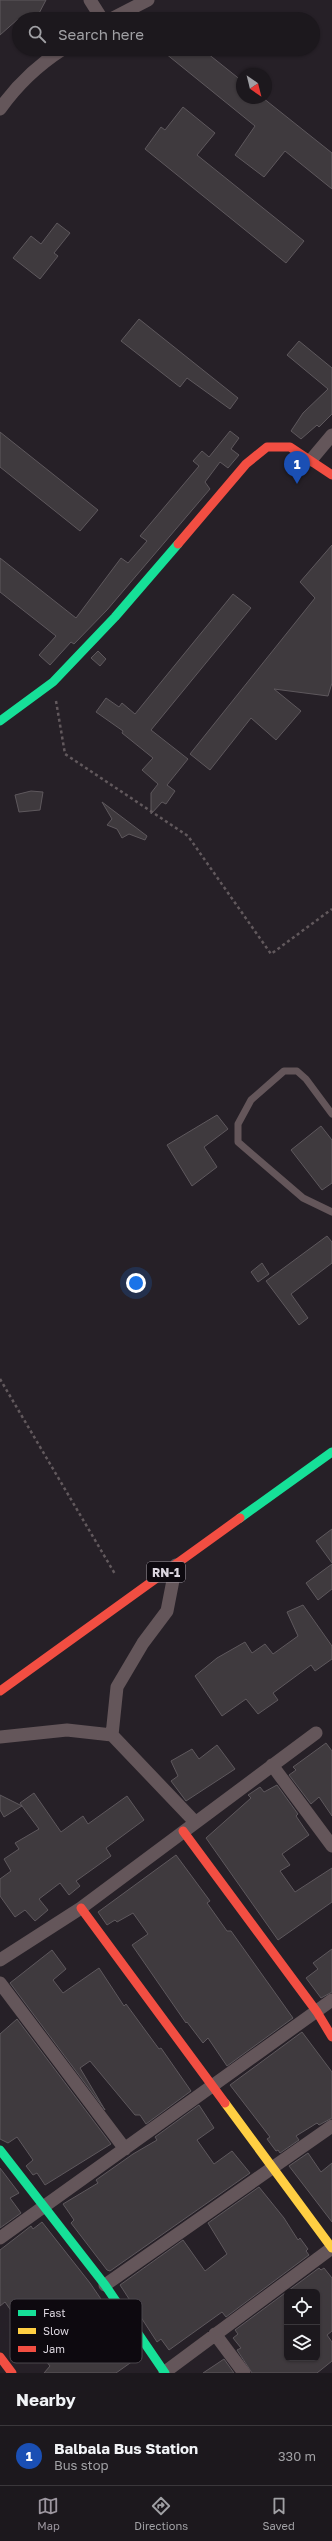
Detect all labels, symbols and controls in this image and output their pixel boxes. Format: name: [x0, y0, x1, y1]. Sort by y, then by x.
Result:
search box: [12, 12, 320, 56]
icon: search: [26, 23, 48, 45]
text: Search here: [58, 25, 144, 43]
north arrow: [236, 68, 272, 104]
pin: 1: [284, 451, 310, 484]
your location: [126, 1273, 146, 1293]
road number: RN-1: [147, 1562, 185, 1582]
map controls: [284, 2289, 320, 2361]
button: locate: [284, 2289, 320, 2325]
legend: [10, 2299, 142, 2363]
text: Fast: [43, 2306, 66, 2319]
text: Slow: [43, 2324, 69, 2337]
button: layers: [284, 2325, 320, 2361]
text: Jam: [43, 2342, 65, 2355]
text: Nearby: [16, 2389, 76, 2410]
text: Balbala Bus Station: [54, 2439, 198, 2457]
text: 1: [26, 2448, 32, 2464]
text: 330 m: [278, 2448, 316, 2464]
text: Bus stop: [54, 2457, 109, 2473]
tab: Map: [37, 2495, 60, 2532]
tab: Directions: [134, 2495, 188, 2532]
tab: Saved: [263, 2495, 295, 2532]

